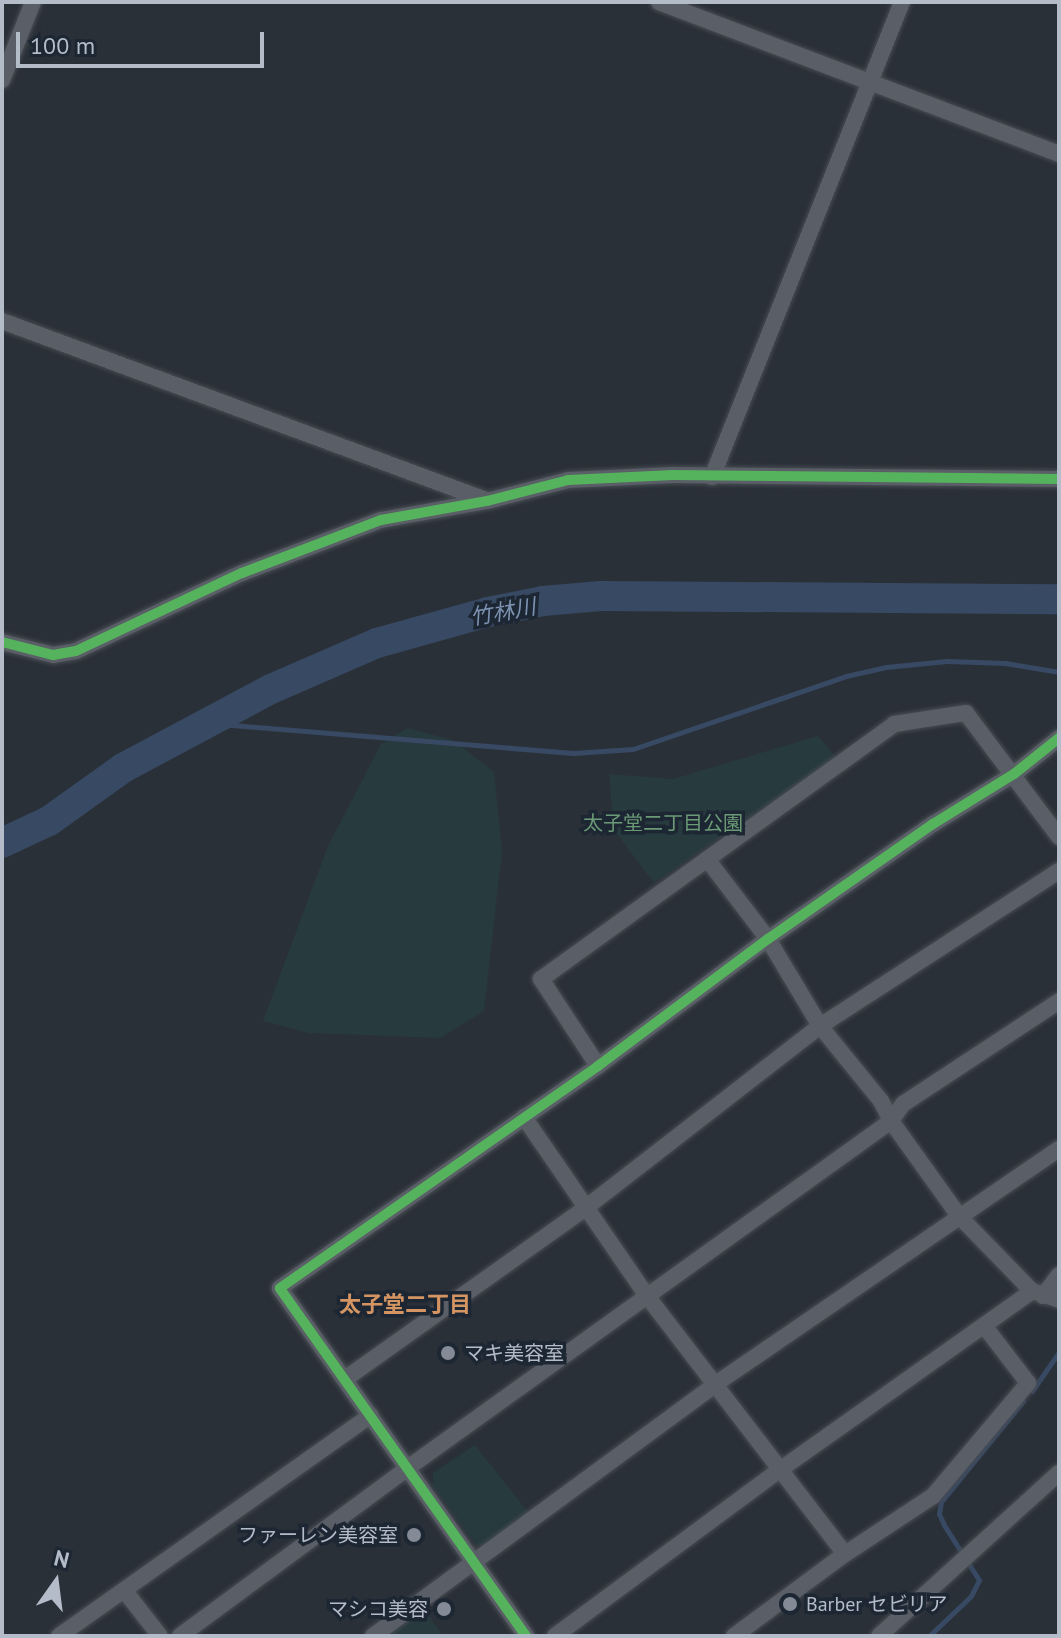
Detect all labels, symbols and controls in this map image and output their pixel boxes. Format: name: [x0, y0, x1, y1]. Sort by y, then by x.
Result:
scale bar: [20, 16, 268, 66]
text: 100 m: [30, 30, 95, 61]
water label: 竹林川: [468, 593, 538, 631]
park label: 太子堂二丁目公園: [583, 811, 743, 835]
district label: 太子堂二丁目: [339, 1292, 471, 1318]
place label: マキ美容室: [464, 1341, 564, 1365]
marker: マキ美容室: [439, 1344, 457, 1362]
place label: ファーレン美容室: [238, 1523, 398, 1547]
marker: ファーレン美容室: [405, 1526, 423, 1544]
north arrow: [16, 1542, 96, 1622]
text: N: [51, 1543, 72, 1574]
place label: Barber セビリア: [806, 1592, 947, 1616]
marker: Barber セビリア: [781, 1595, 799, 1613]
place label: マシコ美容: [328, 1597, 428, 1621]
marker: マシコ美容: [435, 1600, 453, 1618]

